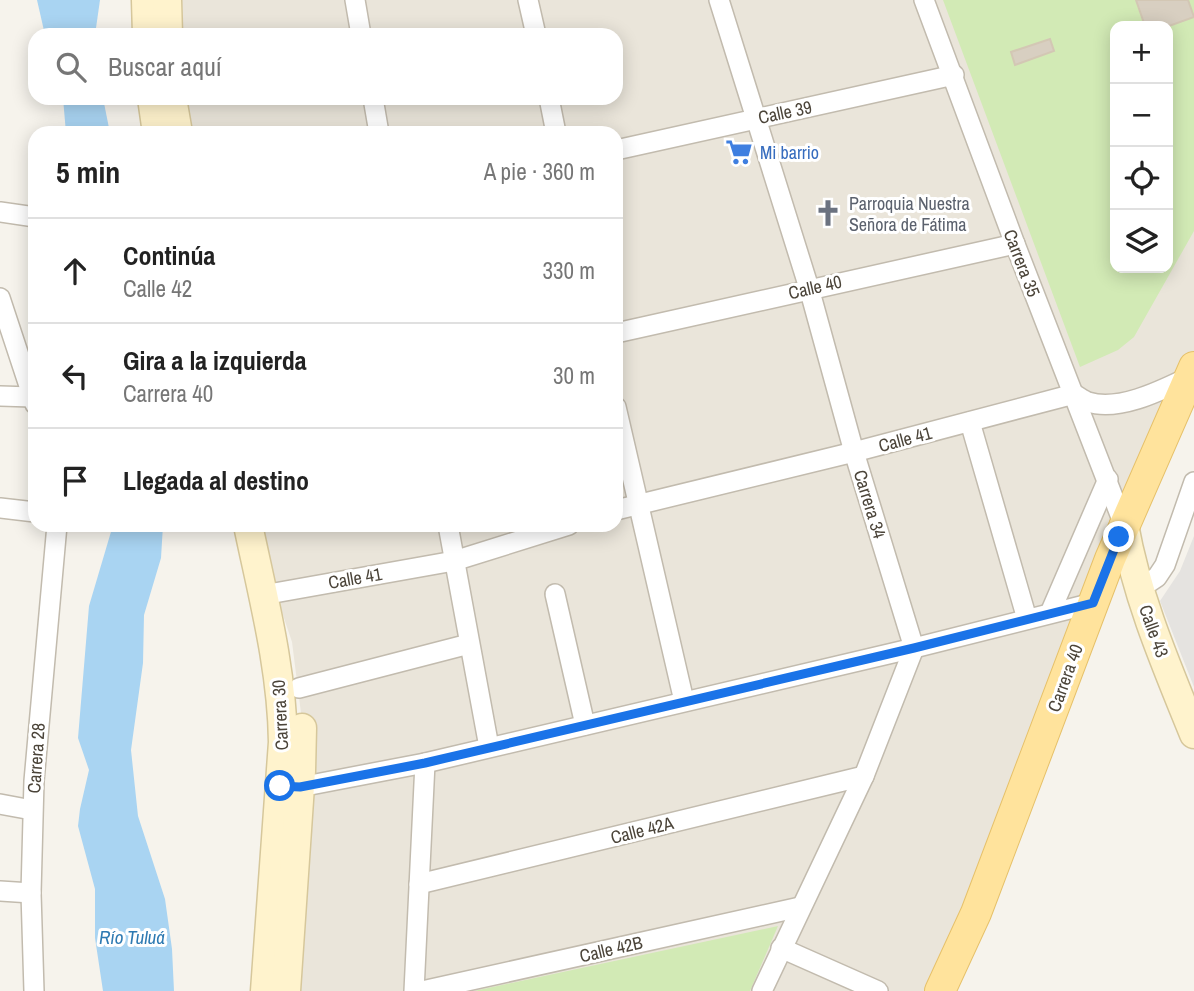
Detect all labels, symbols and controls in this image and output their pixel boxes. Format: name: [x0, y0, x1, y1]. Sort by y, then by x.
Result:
map controls: [1110, 21, 1173, 273]
button: +: [1110, 21, 1173, 84]
search box: [28, 28, 623, 105]
icon: search: [52, 48, 90, 86]
text: Buscar aquí: [108, 49, 222, 84]
button: −: [1110, 84, 1173, 147]
street label: Calle 39: [756, 94, 814, 130]
supermarket icon: Mi barrio: [724, 137, 754, 167]
place label: Mi barrio: [760, 140, 819, 165]
button: locate: [1110, 147, 1173, 210]
text: 5 min: [56, 152, 120, 192]
text: A pie · 360 m: [484, 156, 595, 187]
place label: Parroquia Nuestra Señora de Fátima: [849, 191, 970, 237]
church icon: Parroquia Nuestra Señora de Fátima: [813, 198, 843, 228]
button: layers: [1110, 210, 1173, 273]
street label: Carrera 35: [998, 226, 1046, 300]
text: Continúa: [123, 238, 215, 273]
icon: ahead: [56, 252, 94, 290]
text: 330 m: [543, 255, 595, 286]
street label: Calle 40: [786, 269, 844, 305]
text: Calle 42: [123, 273, 192, 304]
text: Gira a la izquierda: [123, 343, 307, 378]
icon: left: [56, 357, 94, 395]
text: 30 m: [553, 360, 595, 391]
text: Carrera 40: [123, 378, 213, 409]
street label: Calle 41: [876, 420, 935, 458]
icon: arrive: [56, 462, 94, 500]
text: Llegada al destino: [123, 463, 309, 498]
street label: Carrera 34: [848, 467, 892, 541]
route end: [1103, 521, 1134, 552]
street label: Calle 41: [326, 561, 385, 595]
street label: Calle 43: [1133, 601, 1175, 661]
street label: Carrera 40: [1041, 641, 1089, 715]
street label: Carrera 30: [266, 679, 294, 751]
street label: Carrera 28: [21, 722, 51, 794]
route start: [264, 770, 295, 801]
street label: Calle 42A: [608, 810, 676, 850]
water label: Río Tuluá: [99, 924, 165, 950]
street label: Calle 42B: [577, 930, 645, 968]

